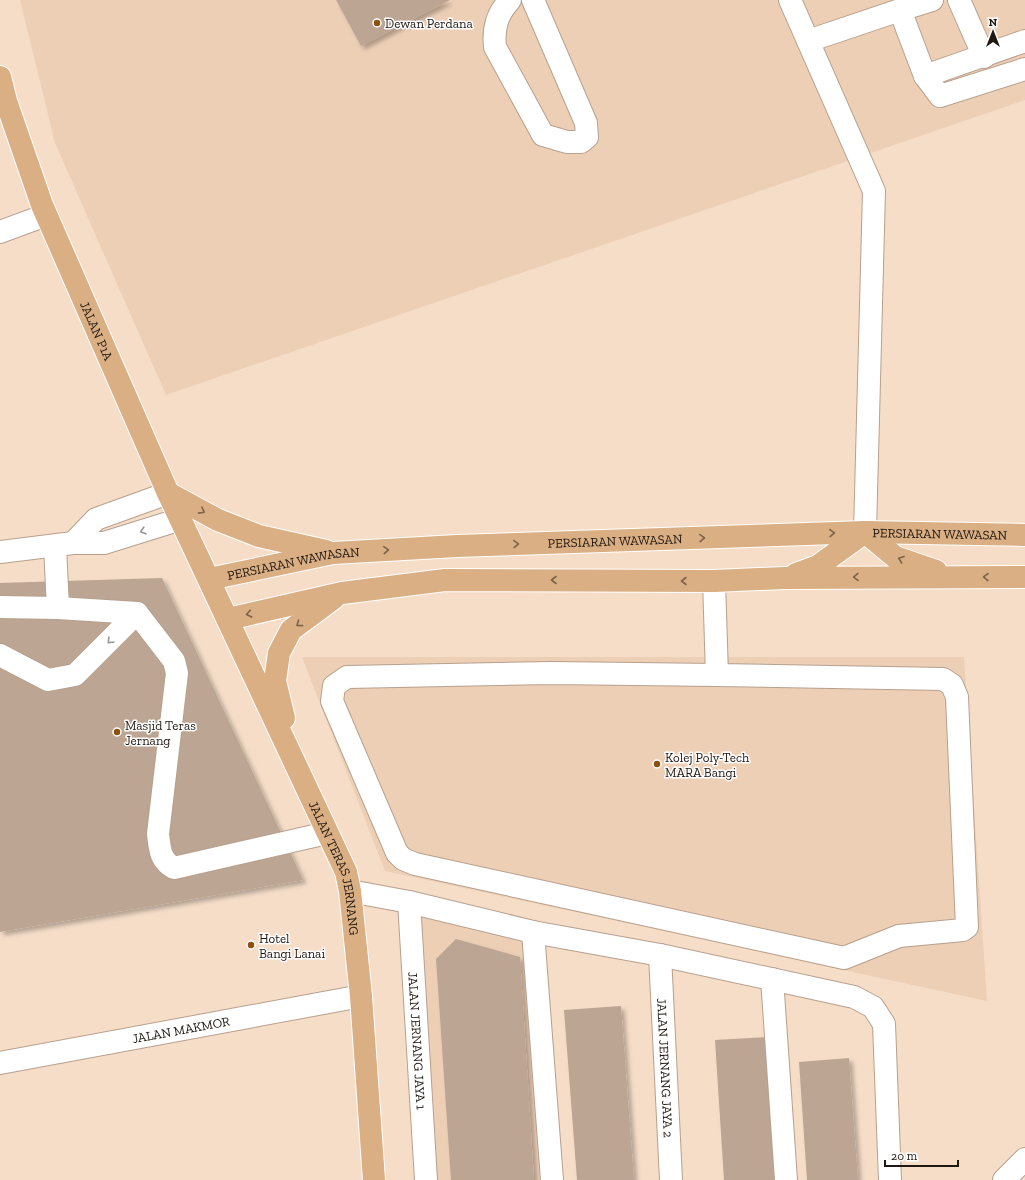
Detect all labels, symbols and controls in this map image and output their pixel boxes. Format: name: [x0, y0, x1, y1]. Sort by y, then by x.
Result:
north arrow: [973, 12, 1013, 52]
place label: Dewan Perdana: [385, 16, 473, 31]
text: N: [989, 16, 998, 29]
marker: Dewan Perdana: [372, 18, 382, 28]
street label: JALAN P1A: [77, 299, 116, 363]
one-way arrow: [198, 507, 206, 514]
street label: PERSIARAN WAWASAN: [872, 525, 1008, 543]
one-way arrow: [140, 526, 147, 535]
one-way arrow: [829, 529, 835, 538]
street label: PERSIARAN WAWASAN: [547, 531, 683, 551]
one-way arrow: [699, 533, 705, 542]
one-way arrow: [513, 540, 519, 548]
street label: PERSIARAN WAWASAN: [226, 544, 361, 583]
one-way arrow: [383, 545, 389, 554]
one-way arrow: [897, 555, 904, 563]
one-way arrow: [853, 573, 859, 581]
one-way arrow: [983, 573, 989, 581]
one-way arrow: [551, 576, 557, 584]
one-way arrow: [681, 577, 687, 585]
one-way arrow: [246, 610, 252, 618]
one-way arrow: [296, 619, 303, 626]
one-way arrow: [107, 636, 115, 644]
place label: Masjid Teras Jernang: [125, 718, 196, 748]
marker: Masjid Teras Jernang: [112, 727, 122, 737]
place label: Kolej Poly-Tech MARA Bangi: [665, 750, 750, 780]
marker: Kolej Poly-Tech MARA Bangi: [652, 759, 662, 769]
street label: JALAN TERAS JERNANG: [306, 799, 362, 936]
place label: Hotel Bangi Lanai: [259, 931, 325, 961]
marker: Hotel Bangi Lanai: [246, 940, 256, 950]
street label: JALAN JERNANG JAYA 1: [405, 971, 429, 1110]
street label: JALAN JERNANG JAYA 2: [654, 998, 676, 1138]
street label: JALAN MAKMOR: [131, 1014, 231, 1046]
scale bar: [885, 1142, 958, 1168]
text: 20 m: [891, 1149, 918, 1163]

